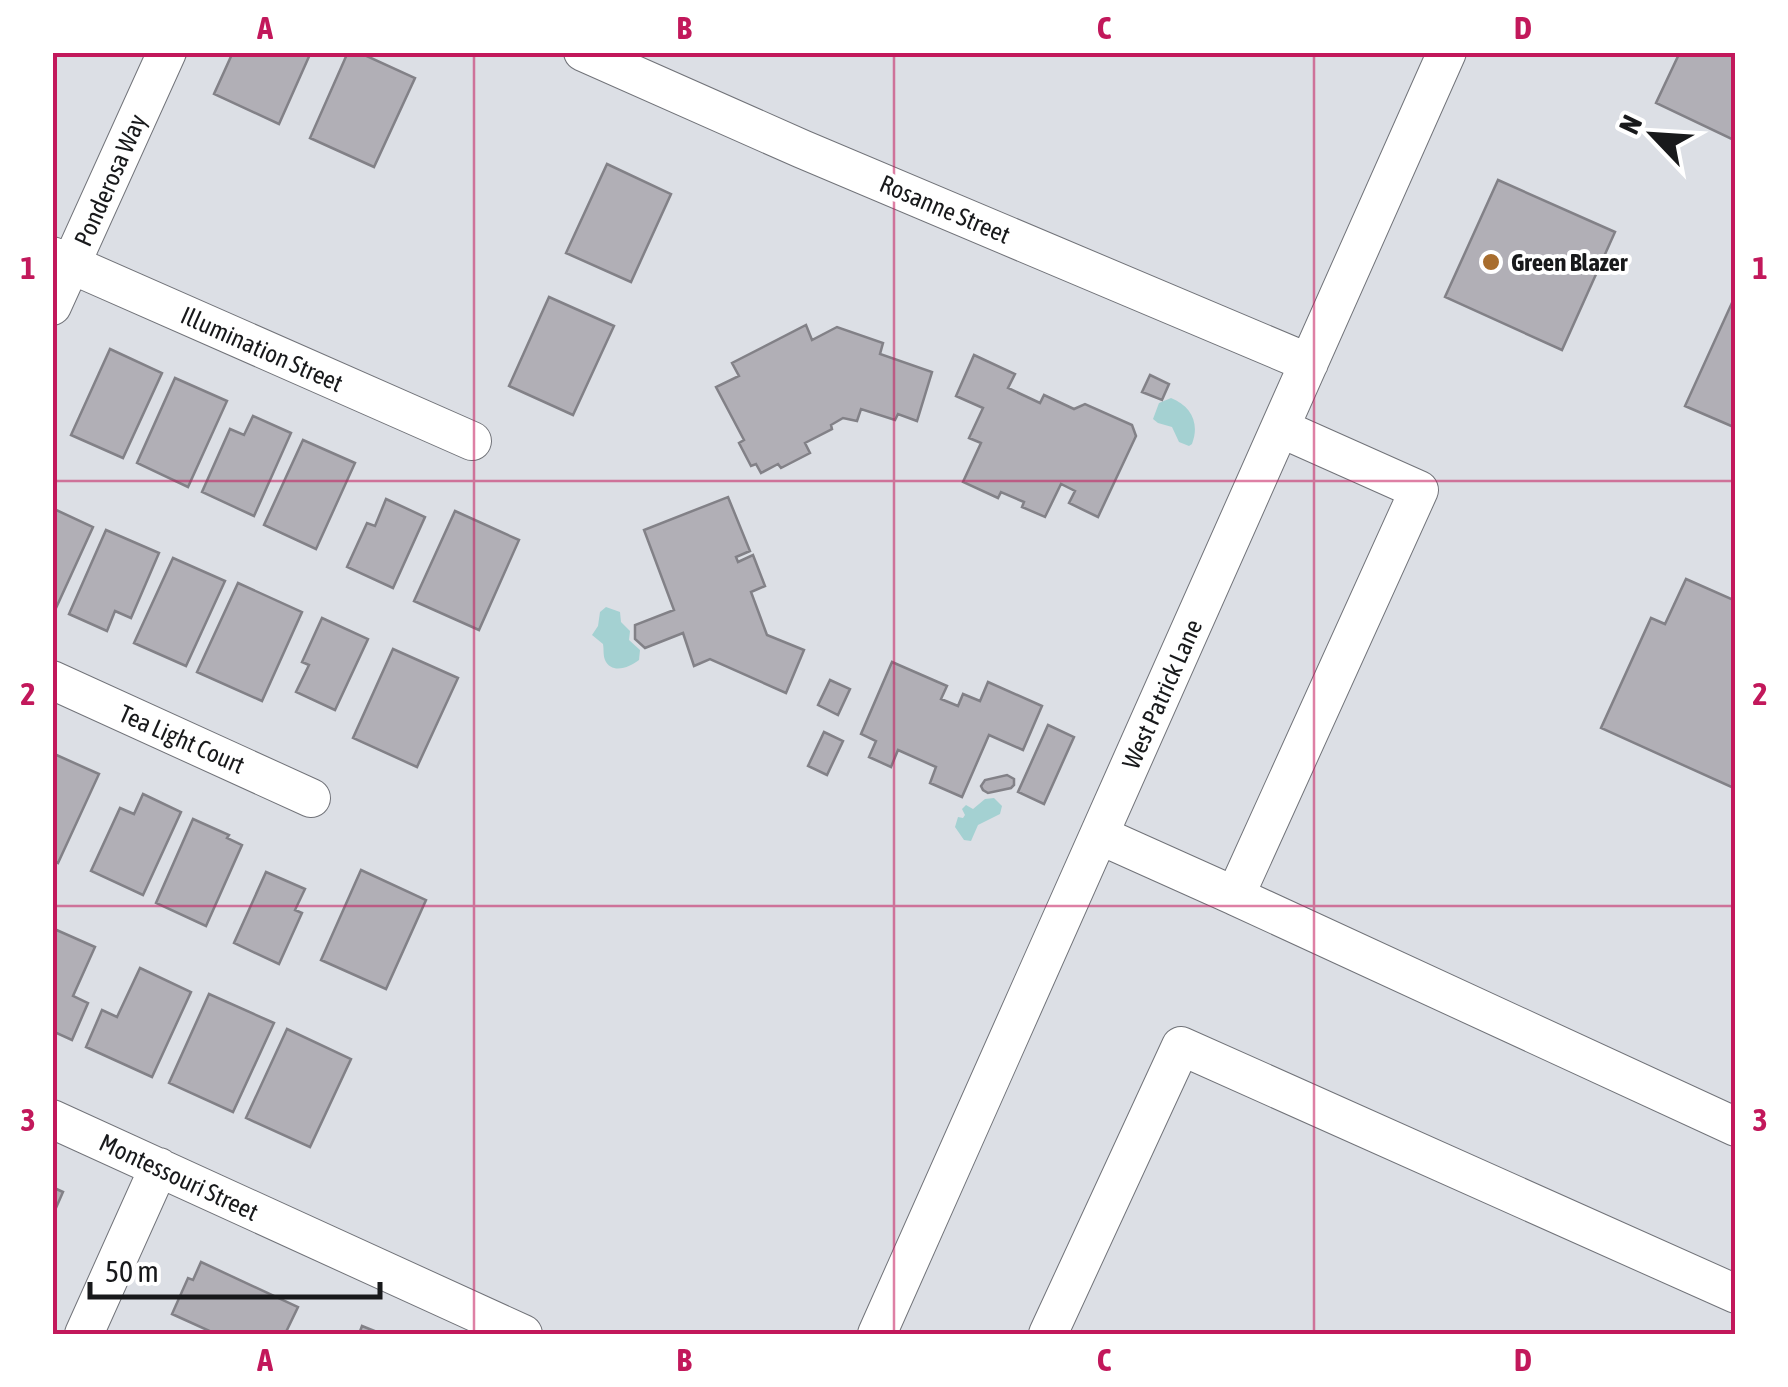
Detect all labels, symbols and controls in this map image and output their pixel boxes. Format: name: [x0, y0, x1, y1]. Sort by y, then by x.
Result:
text: A: [256, 9, 273, 46]
text: B: [676, 9, 692, 46]
text: C: [1097, 9, 1112, 46]
text: D: [1514, 9, 1532, 46]
north arrow: [1603, 85, 1703, 185]
street label: Ponderosa Way: [68, 110, 152, 250]
text: N: [1612, 110, 1648, 139]
street label: Rosanne Street: [876, 169, 1014, 249]
place label: Green Blazer: [1511, 248, 1628, 276]
text: 1: [20, 249, 36, 286]
text: 1: [1752, 249, 1768, 286]
marker: Green Blazer: [1480, 251, 1502, 273]
street label: Illumination Street: [177, 301, 347, 397]
street label: West Patrick Lane: [1117, 615, 1207, 773]
text: 2: [20, 675, 36, 712]
text: 2: [1752, 675, 1768, 712]
street label: Tea Light Court: [115, 699, 249, 779]
text: 3: [20, 1101, 36, 1138]
text: 3: [1752, 1101, 1768, 1138]
street label: Montessouri Street: [95, 1128, 263, 1226]
scale bar: [90, 1237, 380, 1299]
text: 50 m: [105, 1254, 159, 1288]
text: A: [256, 1341, 273, 1378]
text: B: [676, 1341, 692, 1378]
text: C: [1097, 1341, 1112, 1378]
text: D: [1514, 1341, 1532, 1378]

